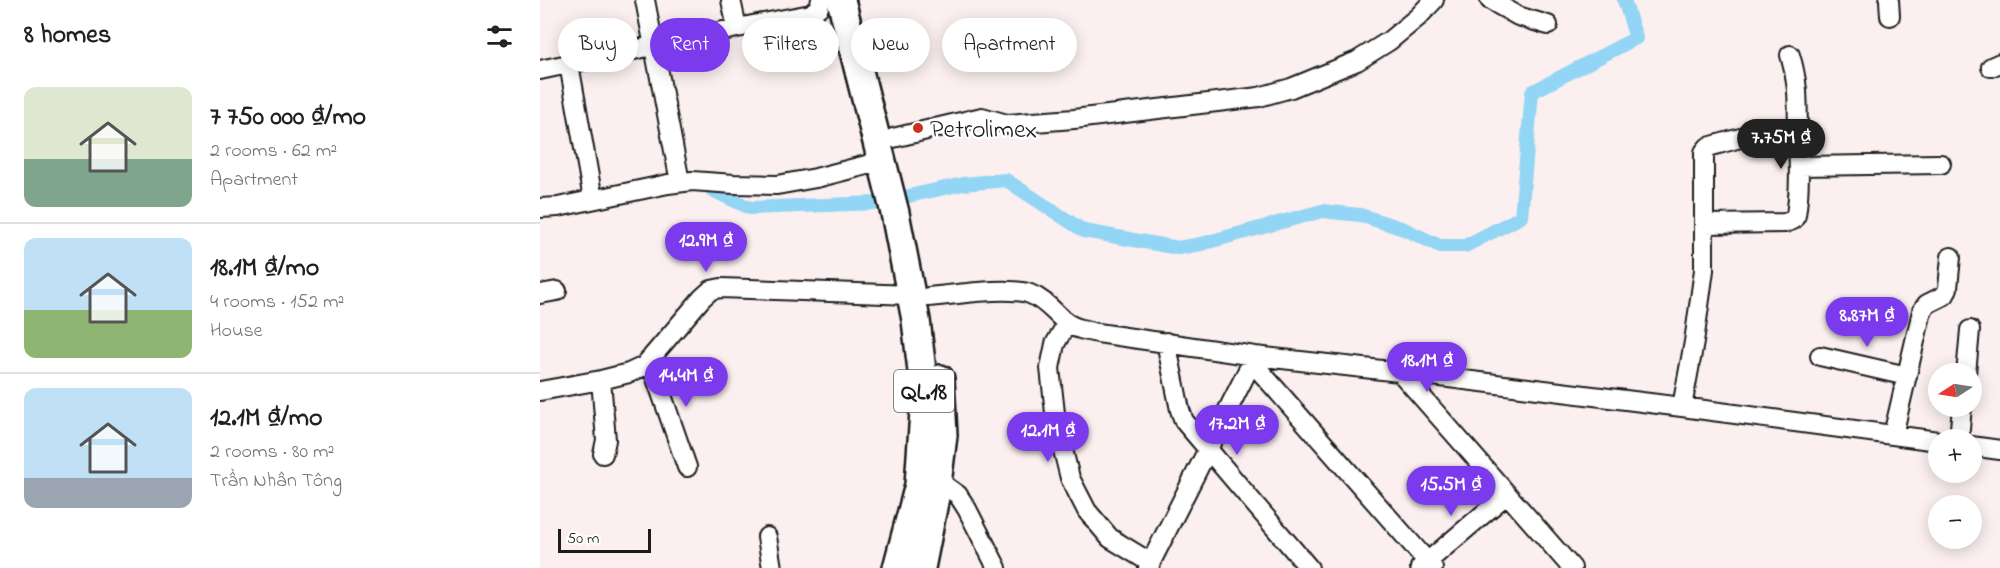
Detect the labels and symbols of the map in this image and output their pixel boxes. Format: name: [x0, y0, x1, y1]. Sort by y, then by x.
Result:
place label: Petrolimex: [930, 112, 1037, 150]
pin: 7.75M ₫: [1726, 119, 1836, 170]
marker: Petrolimex: [911, 121, 925, 135]
pin: 12.9M ₫: [651, 222, 761, 273]
pin: 8.87M ₫: [1812, 297, 1922, 348]
pin: 18.1M ₫: [1372, 342, 1482, 393]
pin: 14.4M ₫: [631, 357, 741, 408]
north arrow: [1928, 363, 1982, 417]
road number: QL.18: [894, 370, 954, 412]
pin: 17.2M ₫: [1182, 405, 1292, 456]
pin: 12.1M ₫: [993, 412, 1103, 463]
pin: 15.5M ₫: [1396, 466, 1506, 517]
scale bar: [558, 526, 651, 554]

